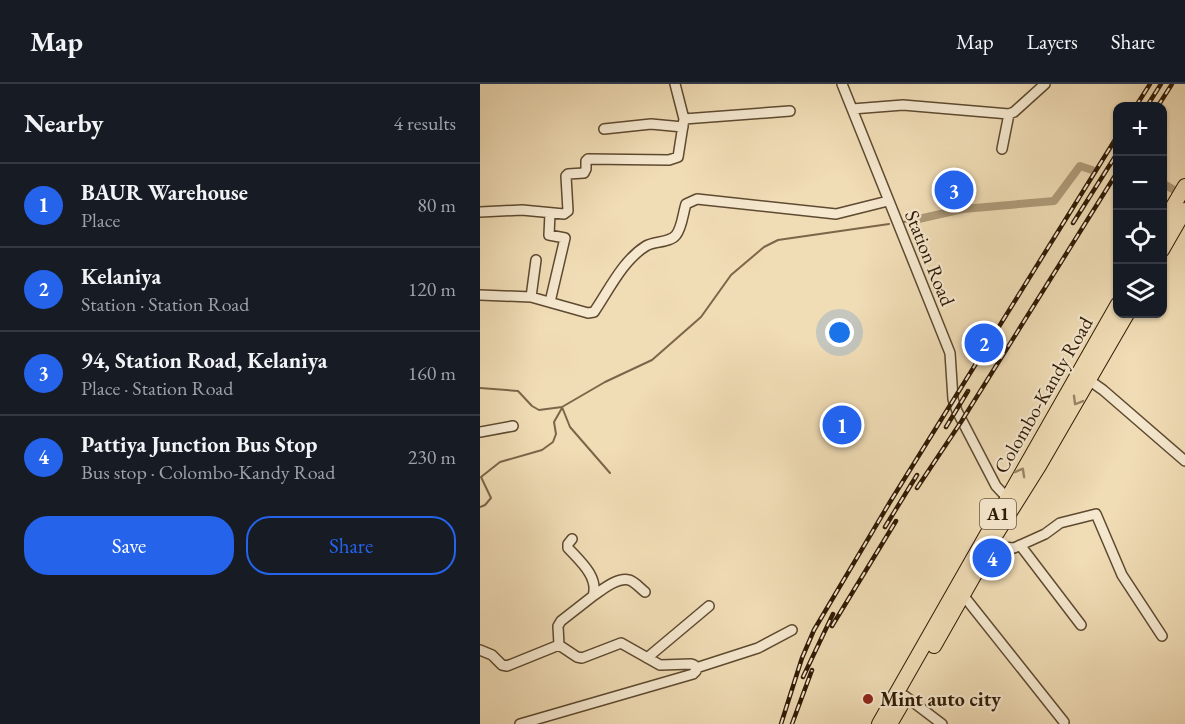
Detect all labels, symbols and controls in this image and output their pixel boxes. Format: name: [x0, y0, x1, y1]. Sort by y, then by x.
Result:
text: Map: [30, 23, 83, 59]
text: Map: [956, 28, 994, 55]
text: Layers: [1027, 28, 1078, 55]
text: Share: [1111, 28, 1155, 55]
map controls: [1113, 102, 1167, 318]
button: +: [1113, 102, 1167, 156]
text: Nearby: [24, 106, 104, 140]
text: 4 results: [393, 110, 456, 136]
button: −: [1113, 156, 1167, 210]
pin: 3: [934, 168, 974, 212]
text: BAUR Warehouse: [81, 178, 248, 207]
text: 1: [38, 192, 49, 218]
text: 80 m: [417, 192, 456, 218]
street label: Station Road: [899, 206, 961, 311]
text: Place: [81, 207, 120, 233]
button: locate: [1113, 210, 1167, 264]
text: Kelaniya: [81, 262, 161, 291]
button: layers: [1113, 264, 1167, 318]
text: 2: [38, 276, 49, 302]
text: 120 m: [408, 276, 456, 302]
text: Station · Station Road: [81, 291, 249, 317]
street label: Colombo-Kandy Road: [988, 311, 1099, 478]
your location: [825, 318, 854, 347]
pin: 2: [964, 320, 1004, 366]
text: 94, Station Road, Kelaniya: [81, 346, 327, 375]
text: 3: [38, 360, 49, 386]
text: 160 m: [408, 360, 456, 386]
text: Place · Station Road: [81, 375, 233, 401]
one-way arrow: [1073, 395, 1084, 405]
pin: 1: [822, 402, 862, 448]
text: Pattiya Junction Bus Stop: [81, 430, 317, 459]
text: 4: [38, 444, 49, 470]
text: 230 m: [408, 444, 456, 470]
text: Bus stop · Colombo-Kandy Road: [81, 459, 335, 485]
one-way arrow: [1014, 468, 1025, 478]
road number: A1: [980, 499, 1016, 529]
button: Save: [24, 516, 234, 575]
button: Share: [246, 516, 456, 575]
pin: 4: [972, 536, 1012, 580]
place label: Mint auto city: [880, 686, 1001, 712]
marker: Mint auto city: [861, 692, 875, 706]

